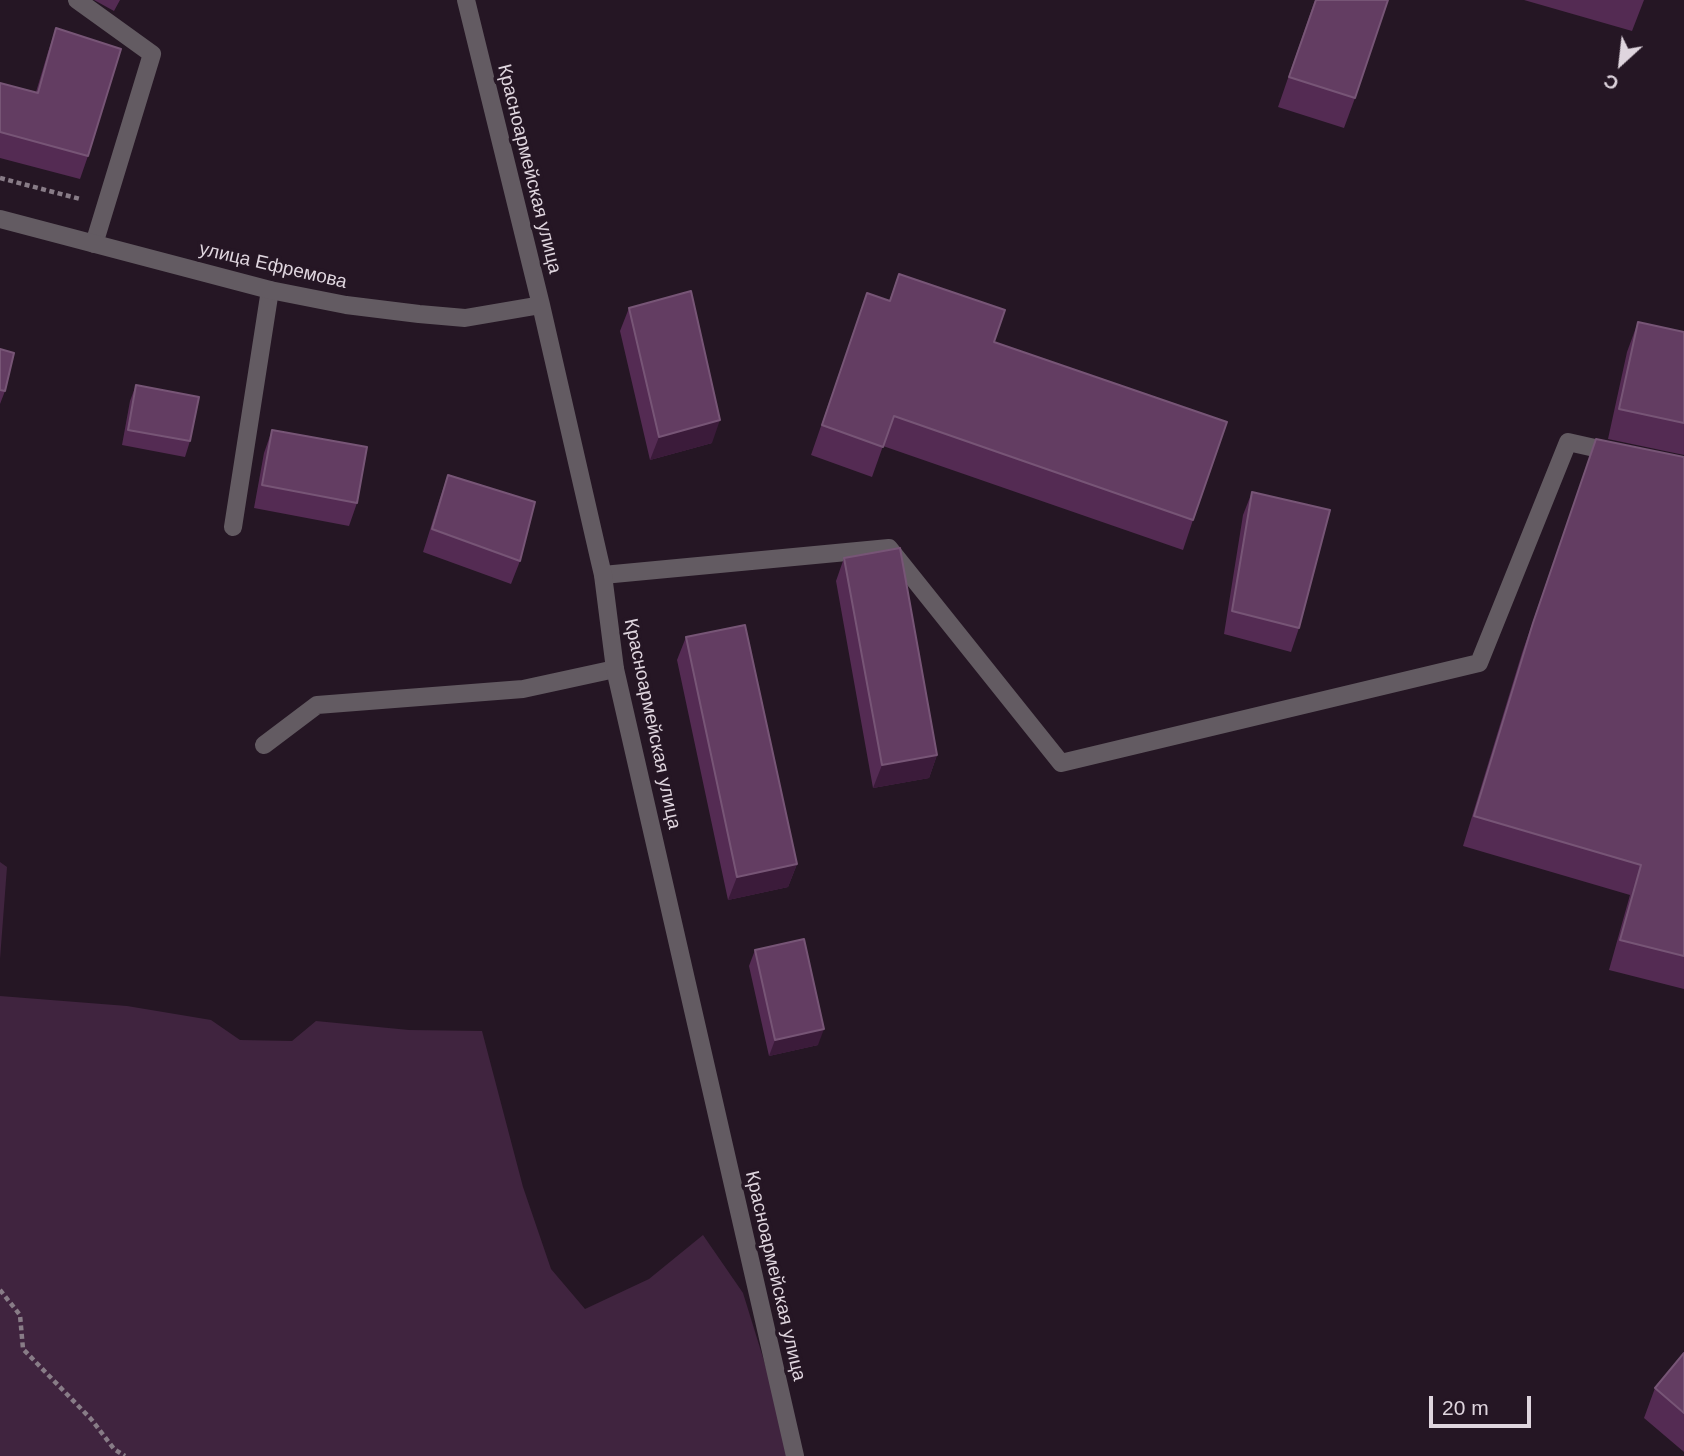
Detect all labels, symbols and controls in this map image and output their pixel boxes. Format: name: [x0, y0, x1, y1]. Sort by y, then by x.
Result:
north arrow: [1586, 28, 1656, 98]
street label: Красноармейская улица: [492, 62, 566, 276]
text: С: [1600, 70, 1622, 95]
street label: улица Ефремова: [197, 238, 349, 294]
street label: Красноармейская улица: [619, 617, 685, 831]
street label: Красноармейская улица: [740, 1169, 810, 1383]
scale bar: [1432, 1382, 1534, 1426]
text: 20 m: [1442, 1396, 1489, 1419]

